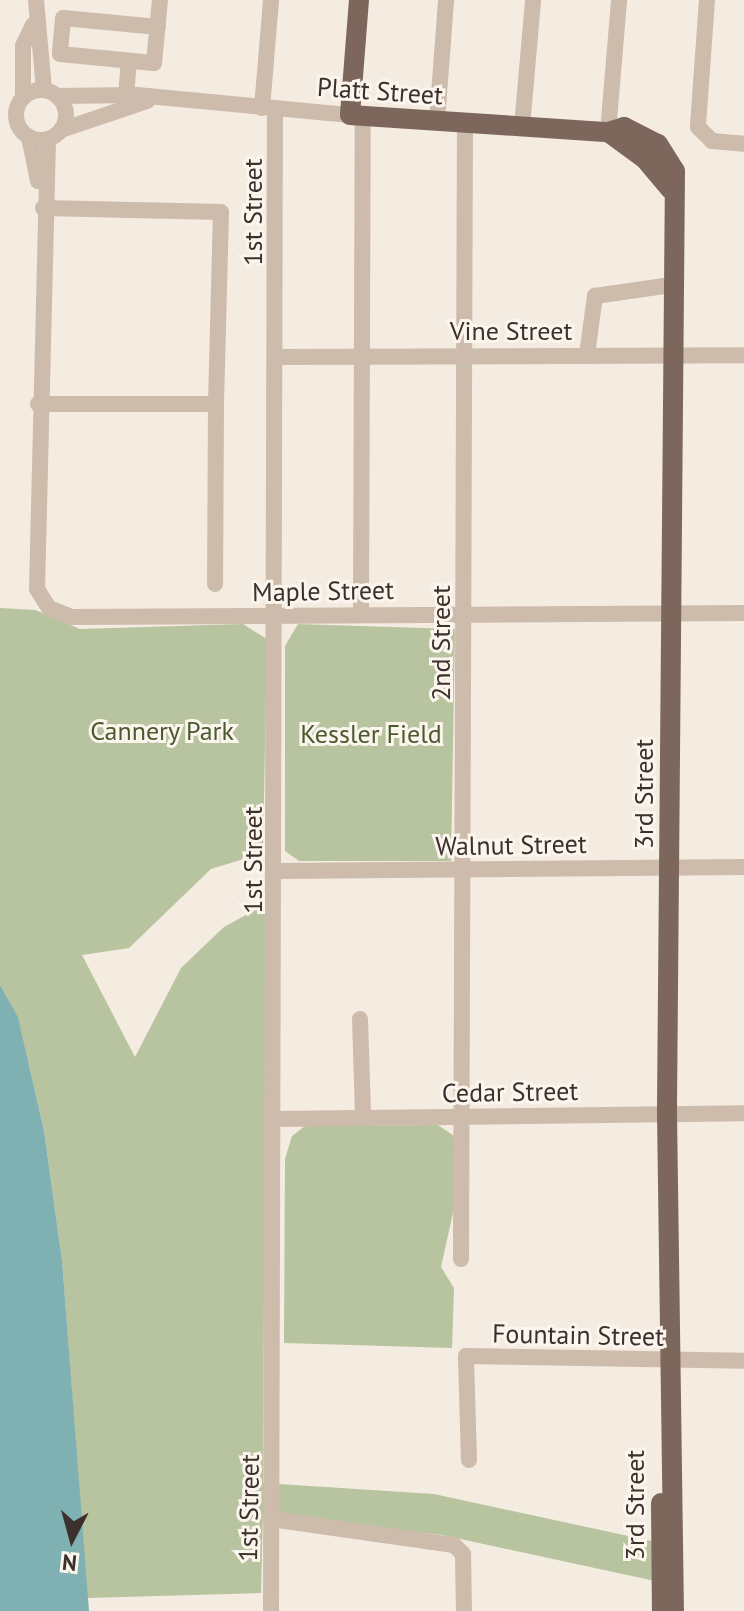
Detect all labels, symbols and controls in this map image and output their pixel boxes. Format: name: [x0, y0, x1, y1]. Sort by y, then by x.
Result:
street label: Platt Street: [316, 71, 444, 111]
street label: 1st Street: [237, 158, 269, 266]
street label: Vine Street: [450, 315, 572, 347]
street label: Maple Street: [252, 574, 394, 608]
street label: 2nd Street: [425, 585, 457, 701]
park label: Cannery Park: [90, 715, 234, 747]
park label: Kessler Field: [300, 718, 442, 750]
street label: 3rd Street: [628, 739, 660, 849]
street label: 1st Street: [237, 806, 269, 914]
street label: Walnut Street: [435, 828, 587, 862]
street label: Cedar Street: [442, 1075, 578, 1109]
street label: Fountain Street: [492, 1318, 664, 1352]
street label: 3rd Street: [619, 1450, 651, 1560]
street label: 1st Street: [232, 1454, 266, 1562]
north arrow: [32, 1499, 112, 1579]
text: N: [61, 1548, 78, 1578]

